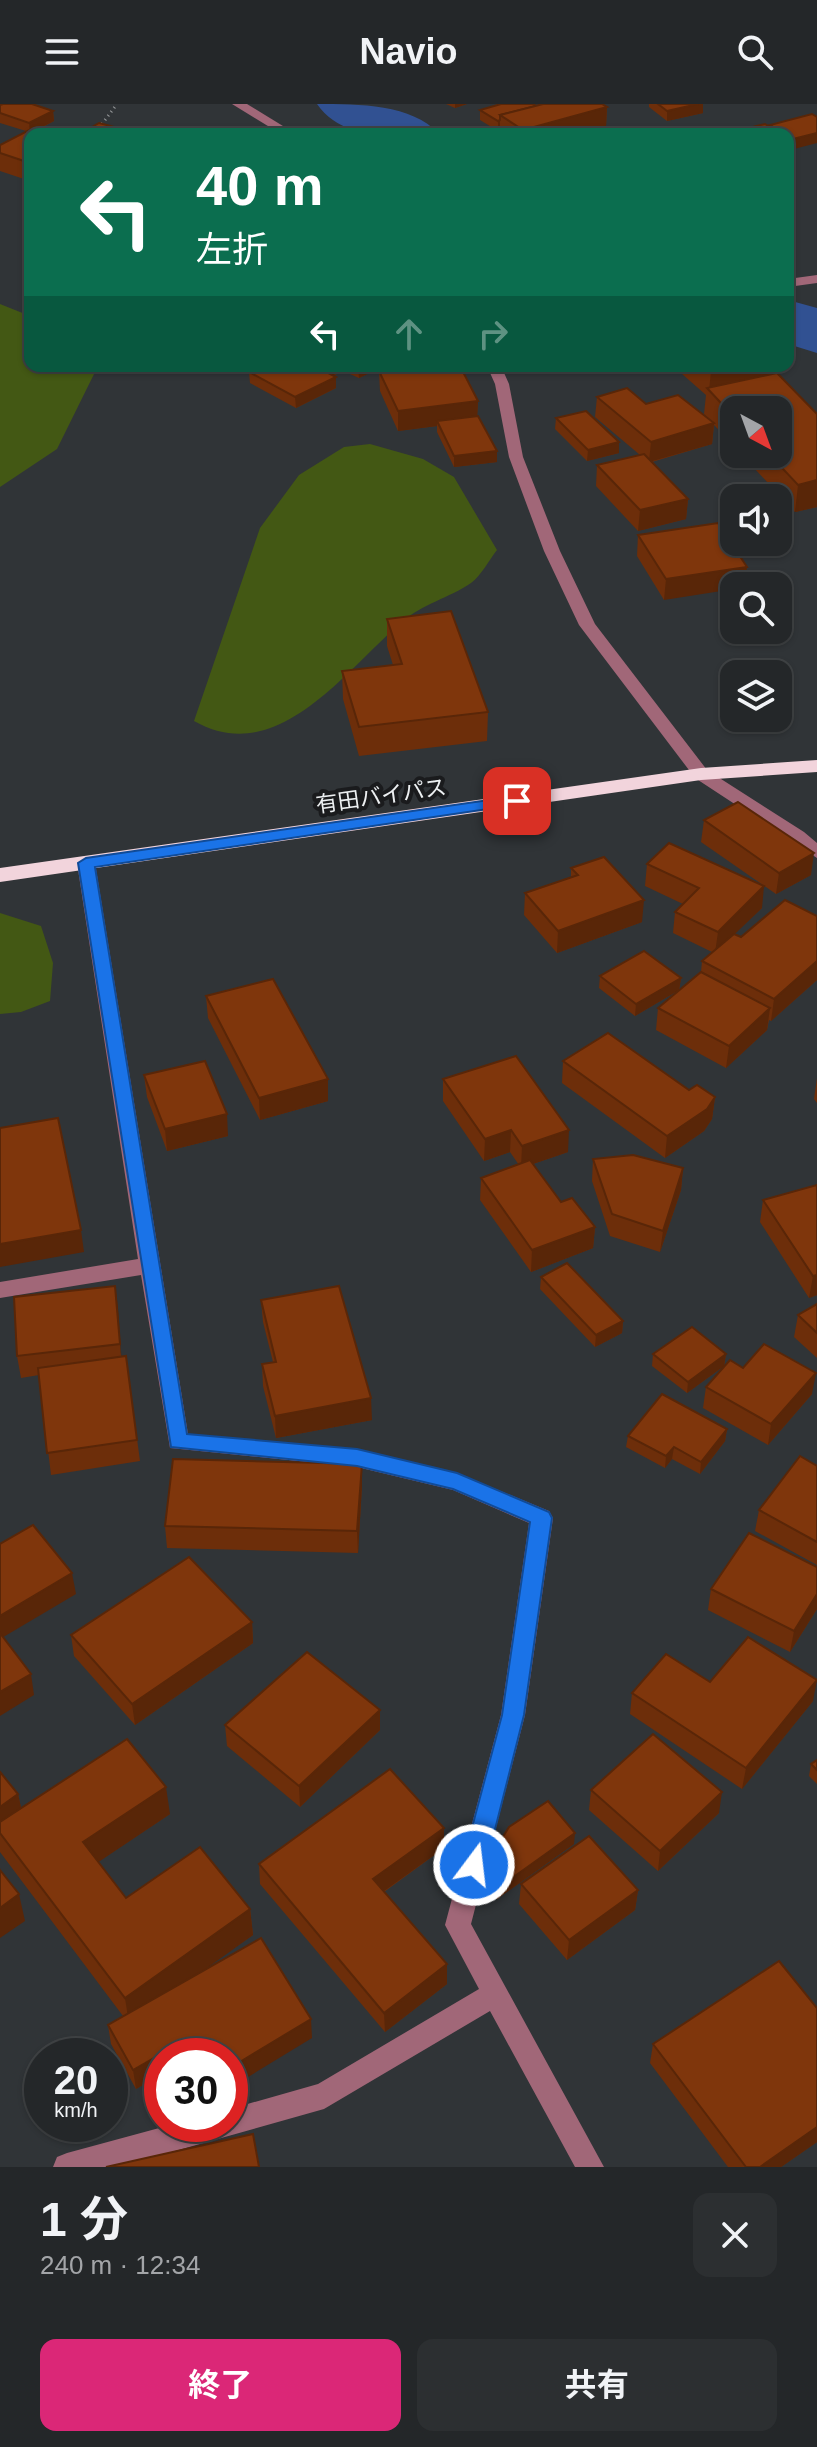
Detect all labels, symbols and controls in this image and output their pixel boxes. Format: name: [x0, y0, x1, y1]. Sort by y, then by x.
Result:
icon: menu: [40, 30, 84, 74]
icon: search: [733, 30, 777, 74]
text: Navio: [359, 31, 458, 72]
text: 40 m: [196, 154, 324, 217]
icon: left: [64, 160, 168, 264]
text: 左折: [196, 229, 268, 270]
icon: left: [303, 312, 347, 356]
icon: ahead: [387, 312, 431, 356]
icon: right: [471, 312, 515, 356]
north arrow: [720, 396, 792, 468]
map controls: [720, 396, 792, 732]
button: sound: [720, 484, 792, 556]
button: search: [720, 572, 792, 644]
button: layers: [720, 660, 792, 732]
pin: [483, 767, 551, 835]
street label: 有田バイパス: [314, 774, 448, 818]
icon: arrive: [495, 779, 539, 823]
position arrow: [432, 1823, 516, 1907]
speed limit sign: 30: [144, 2038, 248, 2142]
text: 20: [54, 2058, 98, 2102]
text: km/h: [54, 2099, 98, 2121]
text: 1 分: [40, 2193, 128, 2246]
button: close: [693, 2193, 777, 2277]
text: 240 m · 12:34: [40, 2250, 200, 2280]
button: 終了: [40, 2339, 401, 2431]
button: 共有: [417, 2339, 777, 2431]

